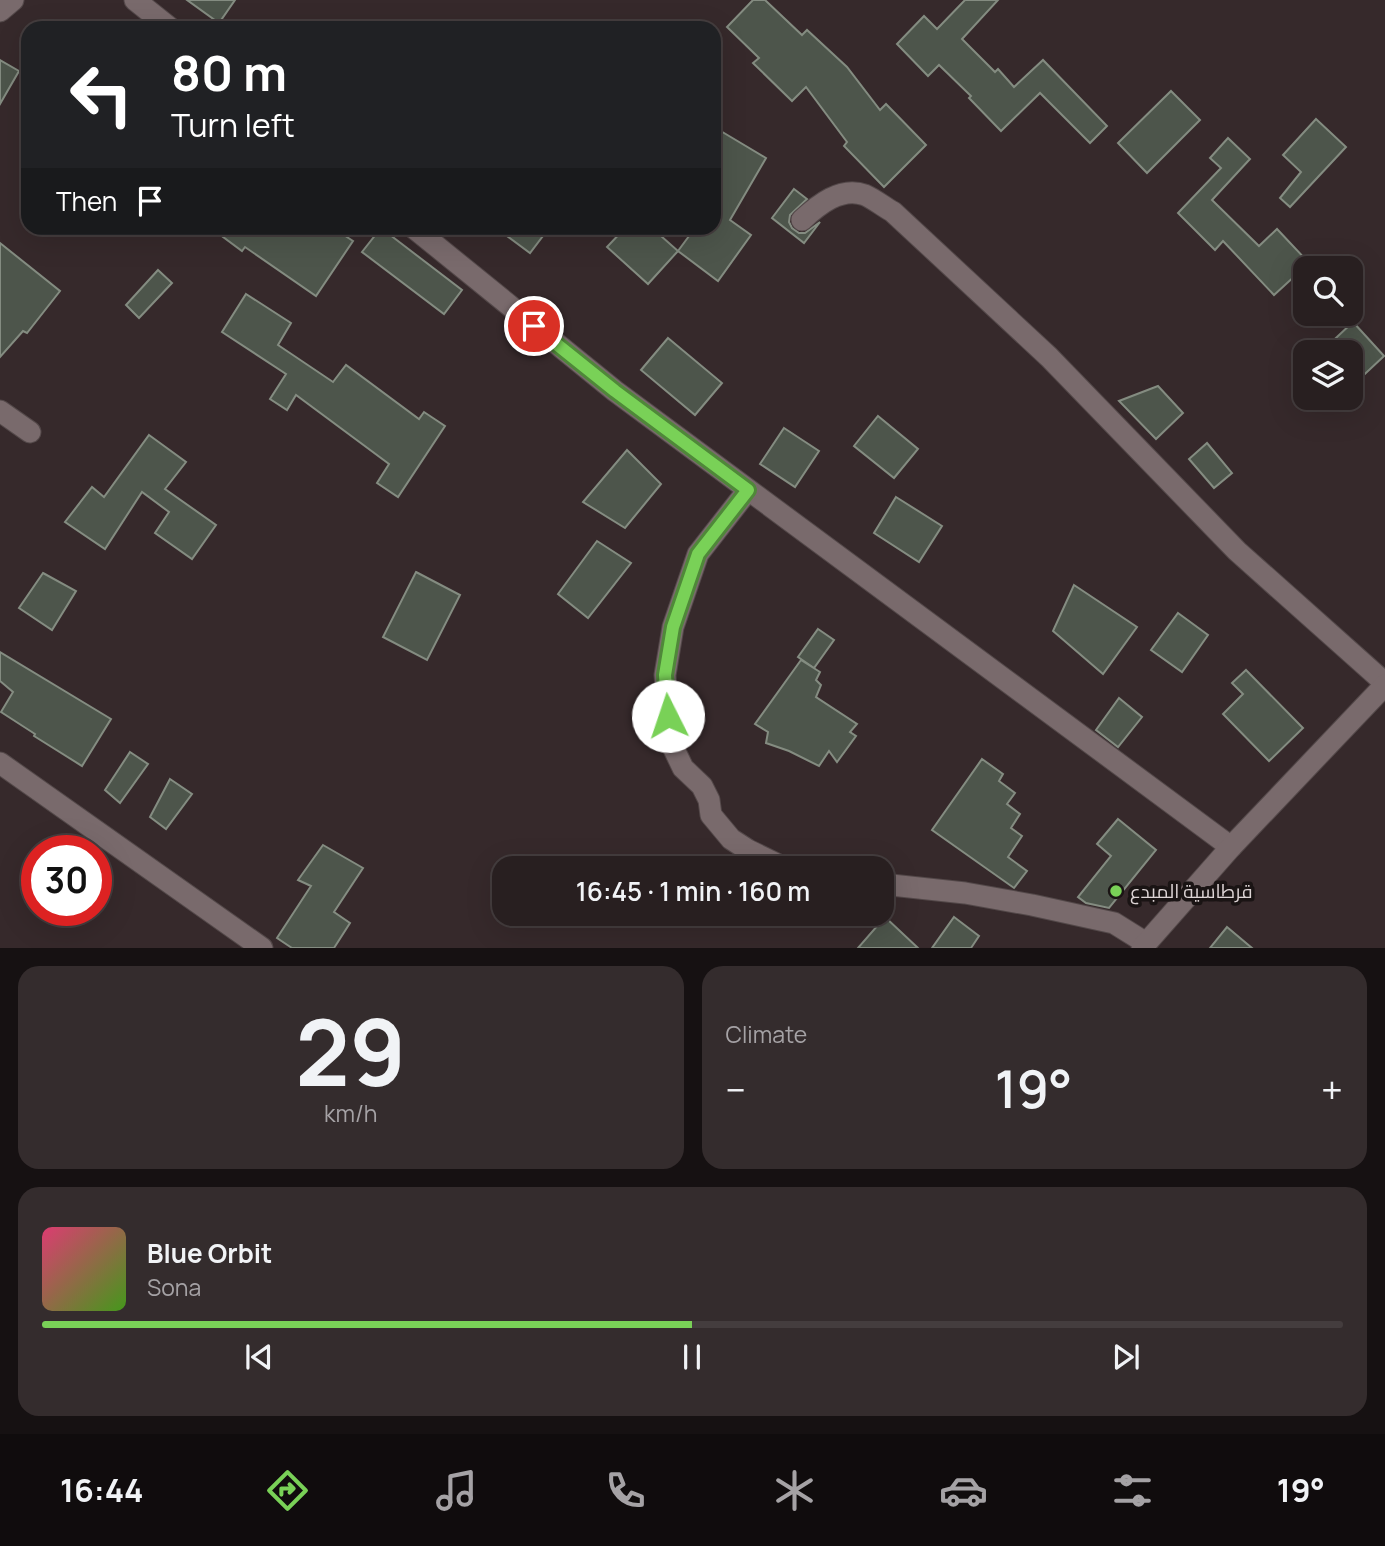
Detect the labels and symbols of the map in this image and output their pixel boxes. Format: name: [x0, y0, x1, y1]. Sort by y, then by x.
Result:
pin: [504, 296, 564, 356]
position arrow: [631, 679, 705, 753]
speed limit sign: 30: [21, 835, 112, 926]
place label: قرطاسية المبدع: [1130, 878, 1252, 905]
marker: قرطاسية المبدع: [1108, 883, 1124, 899]

